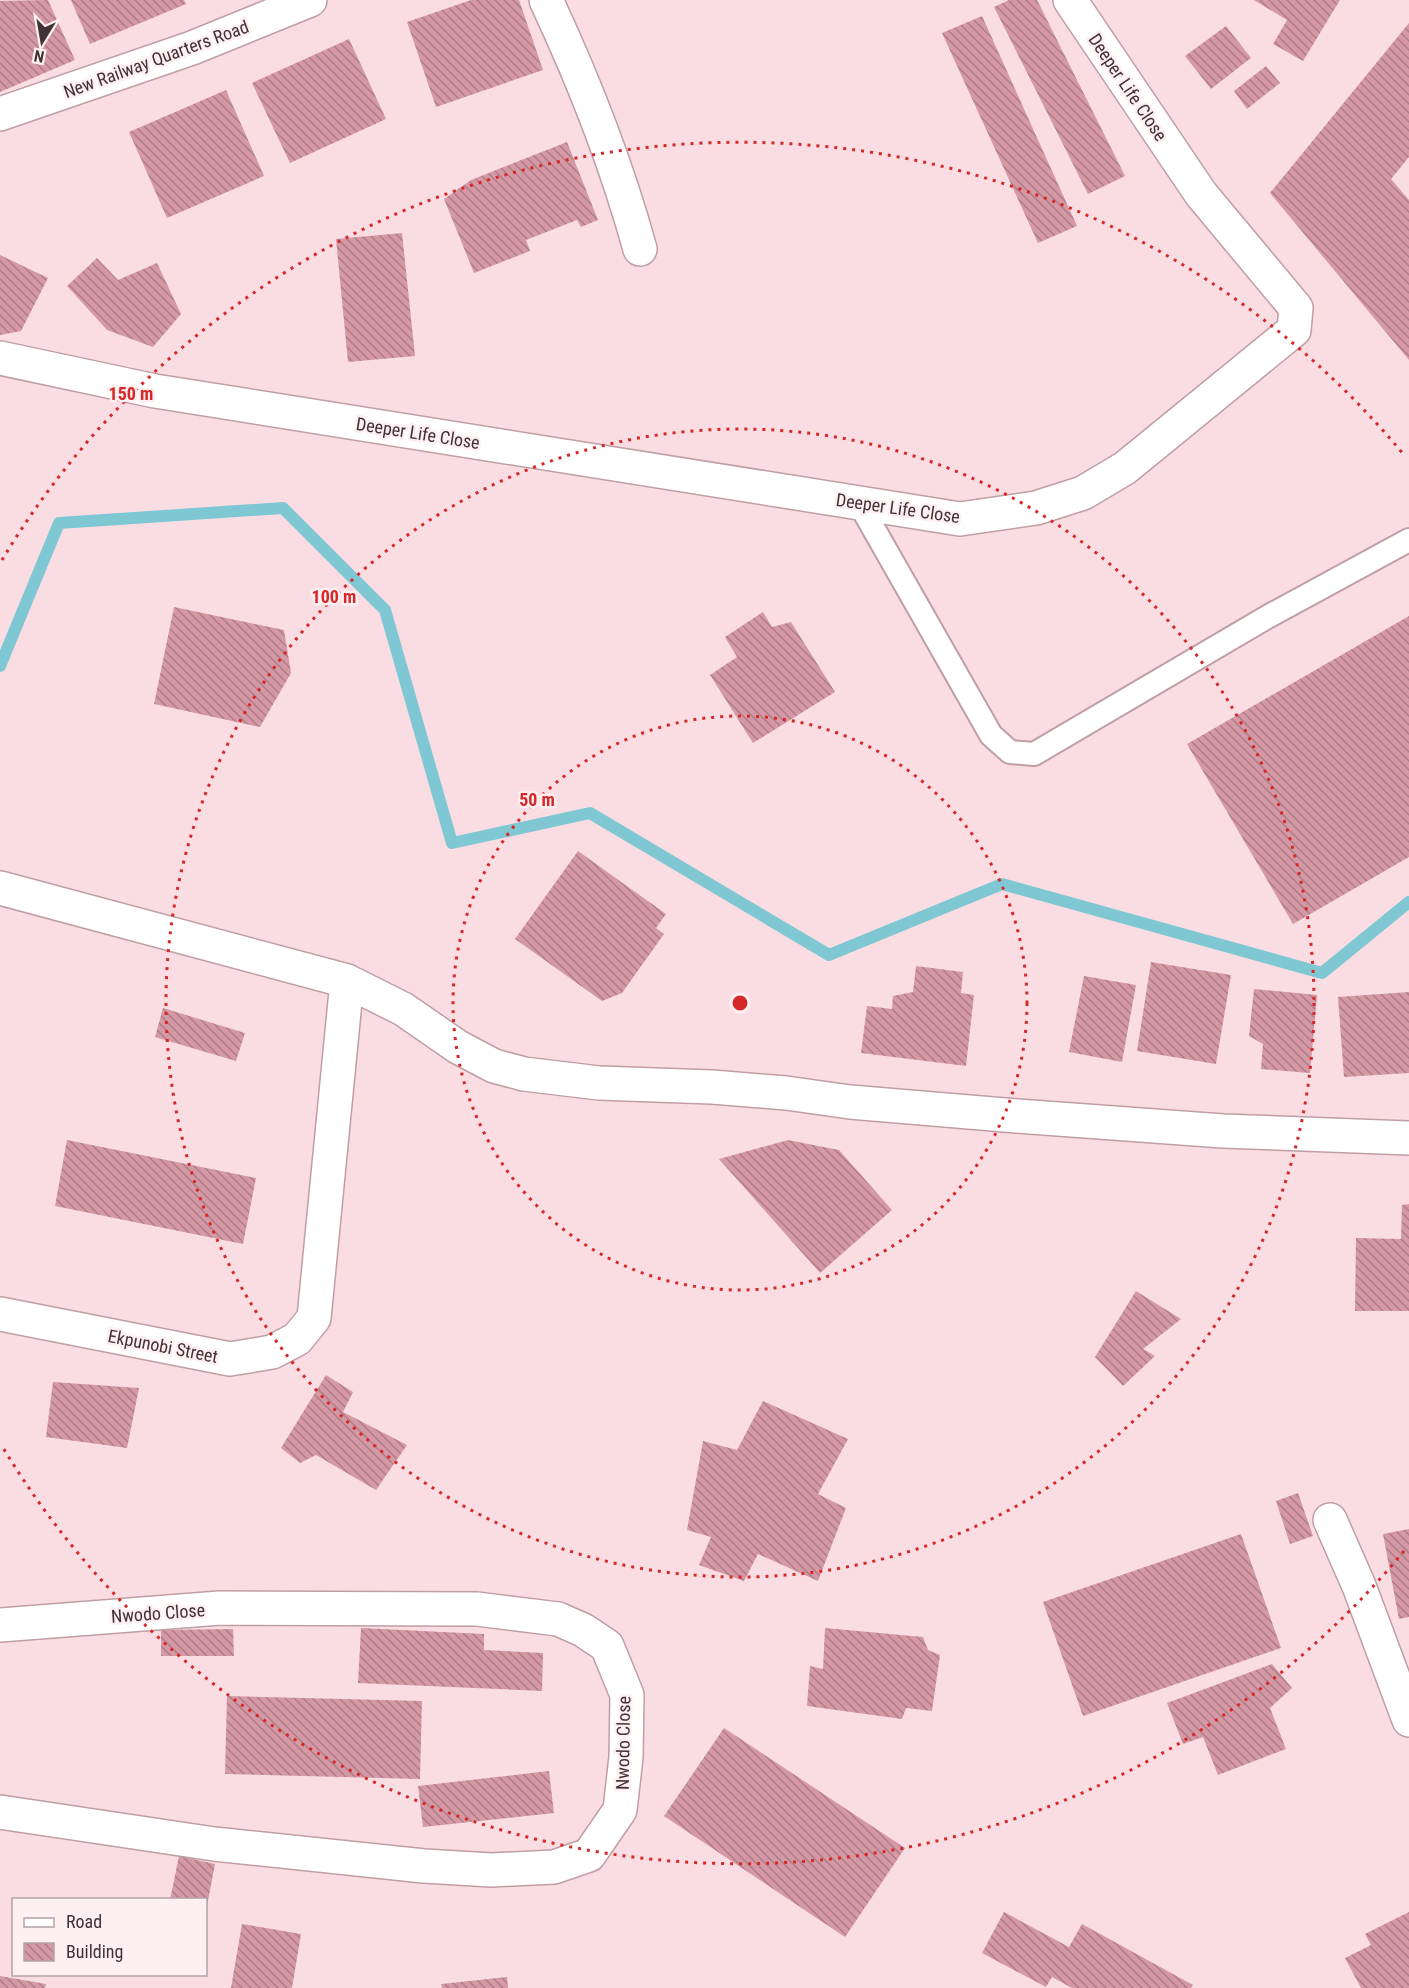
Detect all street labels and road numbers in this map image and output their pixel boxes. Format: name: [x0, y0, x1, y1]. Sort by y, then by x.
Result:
street label: New Railway Quarters Road: [61, 16, 251, 102]
street label: Deeper Life Close: [1084, 29, 1172, 145]
street label: Deeper Life Close: [355, 413, 481, 453]
street label: Deeper Life Close: [835, 489, 961, 527]
street label: Ekpunobi Street: [106, 1325, 220, 1367]
street label: Nwodo Close: [110, 1599, 206, 1627]
street label: Nwodo Close: [612, 1696, 634, 1790]

